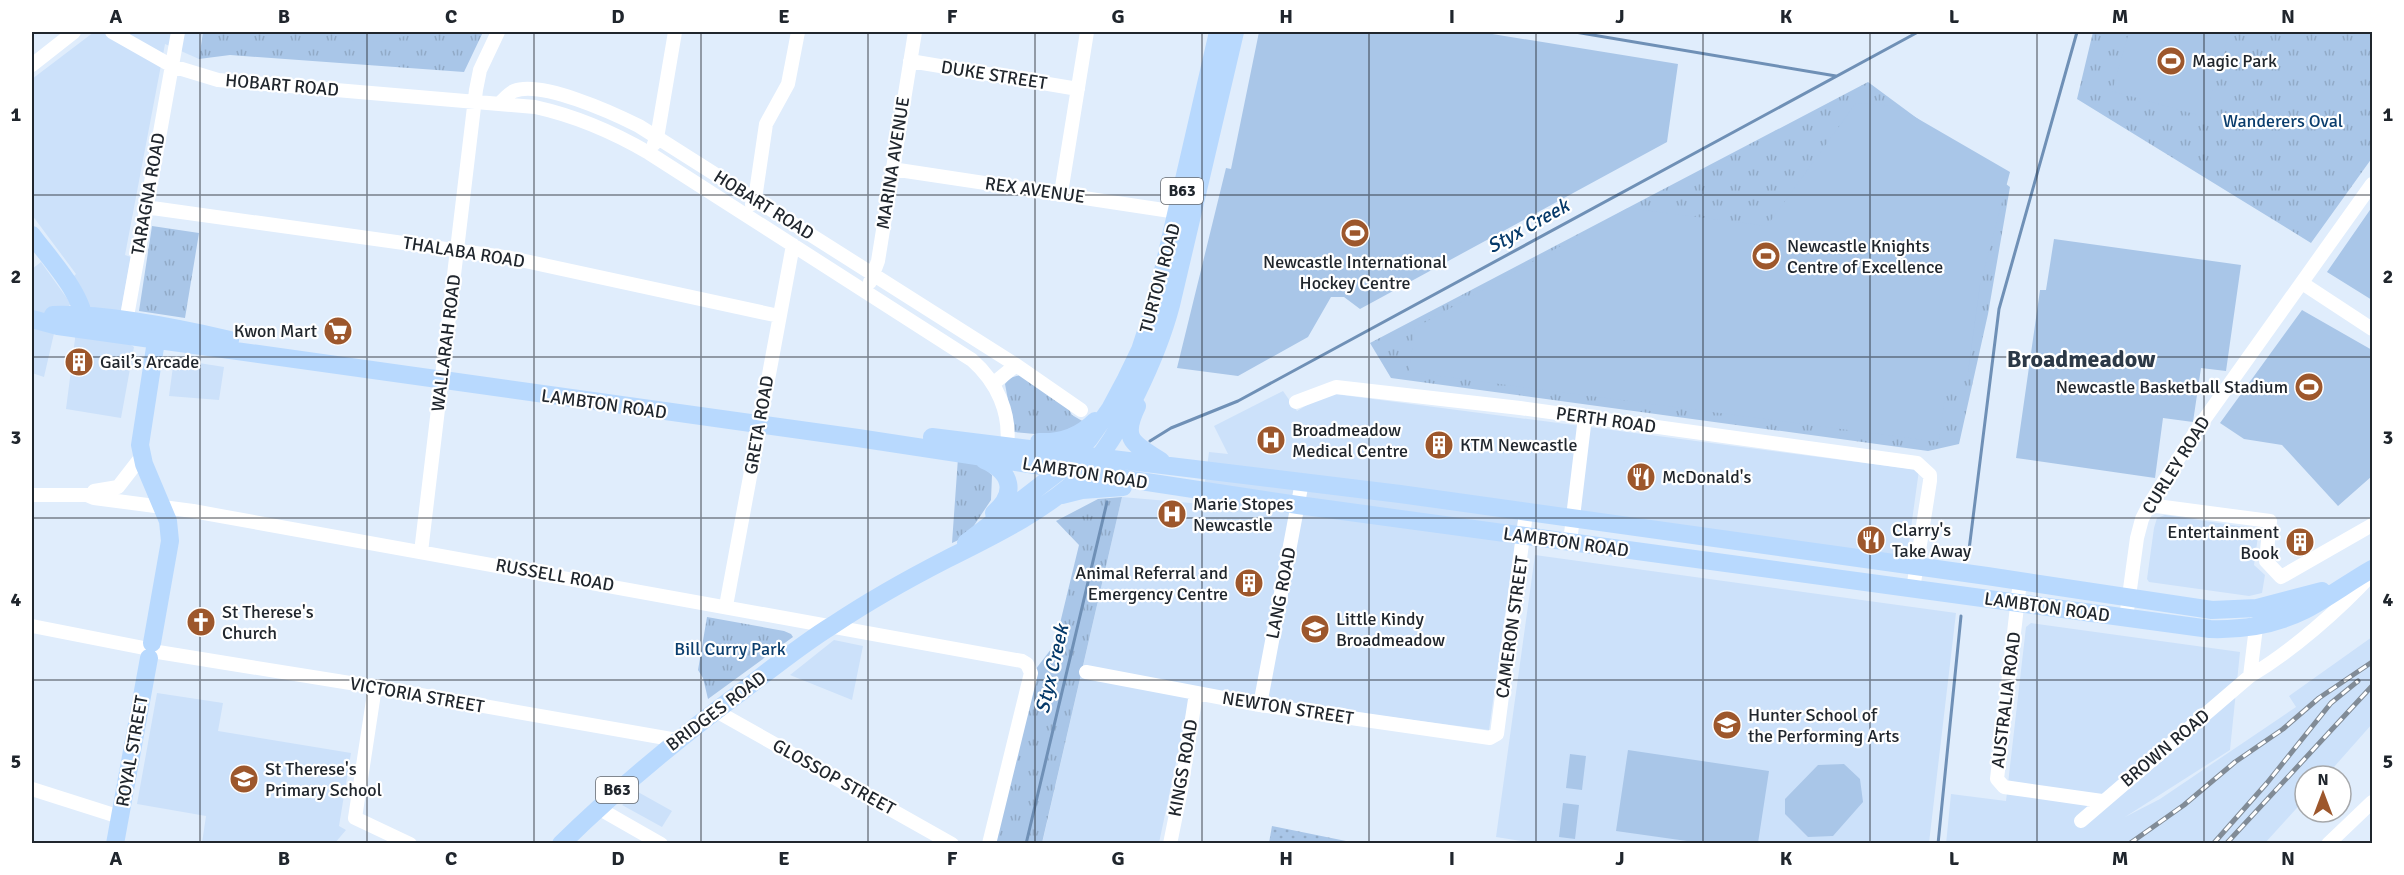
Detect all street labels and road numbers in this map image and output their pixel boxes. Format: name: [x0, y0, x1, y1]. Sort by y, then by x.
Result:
street label: DUKE STREET: [939, 56, 1049, 94]
street label: HOBART ROAD: [224, 69, 340, 101]
street label: MARINA AVENUE: [872, 95, 914, 231]
street label: TARAGNA ROAD: [126, 131, 170, 257]
street label: HOBART ROAD: [710, 165, 818, 245]
street label: REX AVENUE: [984, 172, 1086, 208]
road number: B63: [1161, 178, 1203, 204]
street label: TURTON ROAD: [1135, 221, 1185, 335]
street label: THALABA ROAD: [402, 232, 526, 272]
street label: WALLARAH ROAD: [427, 273, 465, 413]
street label: GRETA ROAD: [739, 374, 779, 476]
street label: LAMBTON ROAD: [540, 384, 668, 424]
street label: PERTH ROAD: [1555, 402, 1657, 438]
street label: CURLEY ROAD: [2137, 412, 2215, 518]
street label: LAMBTON ROAD: [1021, 452, 1149, 494]
street label: LAMBTON ROAD: [1502, 522, 1630, 562]
street label: LANG ROAD: [1261, 545, 1301, 641]
street label: RUSSELL ROAD: [494, 554, 616, 596]
street label: CAMERON STREET: [1491, 554, 1533, 700]
street label: LAMBTON ROAD: [1983, 587, 2111, 627]
street label: AUSTRALIA ROAD: [1987, 631, 2025, 769]
street label: BRIDGES ROAD: [662, 666, 770, 756]
street label: VICTORIA STREET: [348, 672, 486, 718]
street label: NEWTON STREET: [1221, 687, 1355, 729]
street label: ROYAL STREET: [111, 693, 153, 808]
street label: BROWN ROAD: [2116, 704, 2214, 792]
street label: KINGS ROAD: [1164, 718, 1202, 818]
street label: GLOSSOP STREET: [769, 734, 899, 820]
road number: B63: [596, 777, 638, 803]

